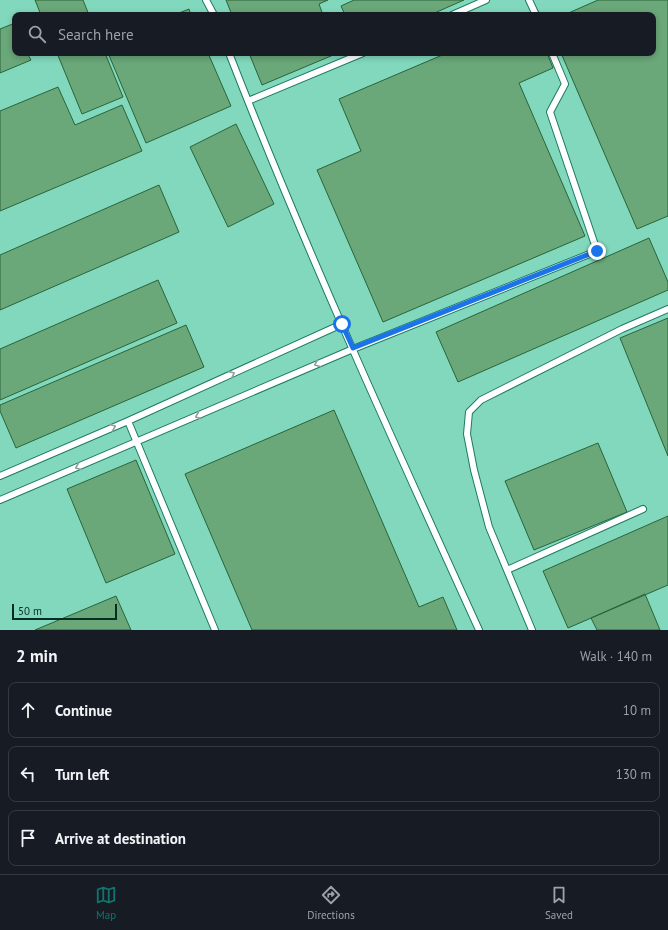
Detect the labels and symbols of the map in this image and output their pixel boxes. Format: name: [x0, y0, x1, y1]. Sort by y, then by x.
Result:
route end: [588, 242, 606, 260]
route start: [333, 315, 351, 333]
one-way arrow: [313, 359, 321, 367]
one-way arrow: [227, 371, 235, 379]
one-way arrow: [194, 411, 202, 419]
one-way arrow: [109, 424, 117, 432]
one-way arrow: [75, 462, 83, 470]
scale bar: [12, 602, 117, 621]

